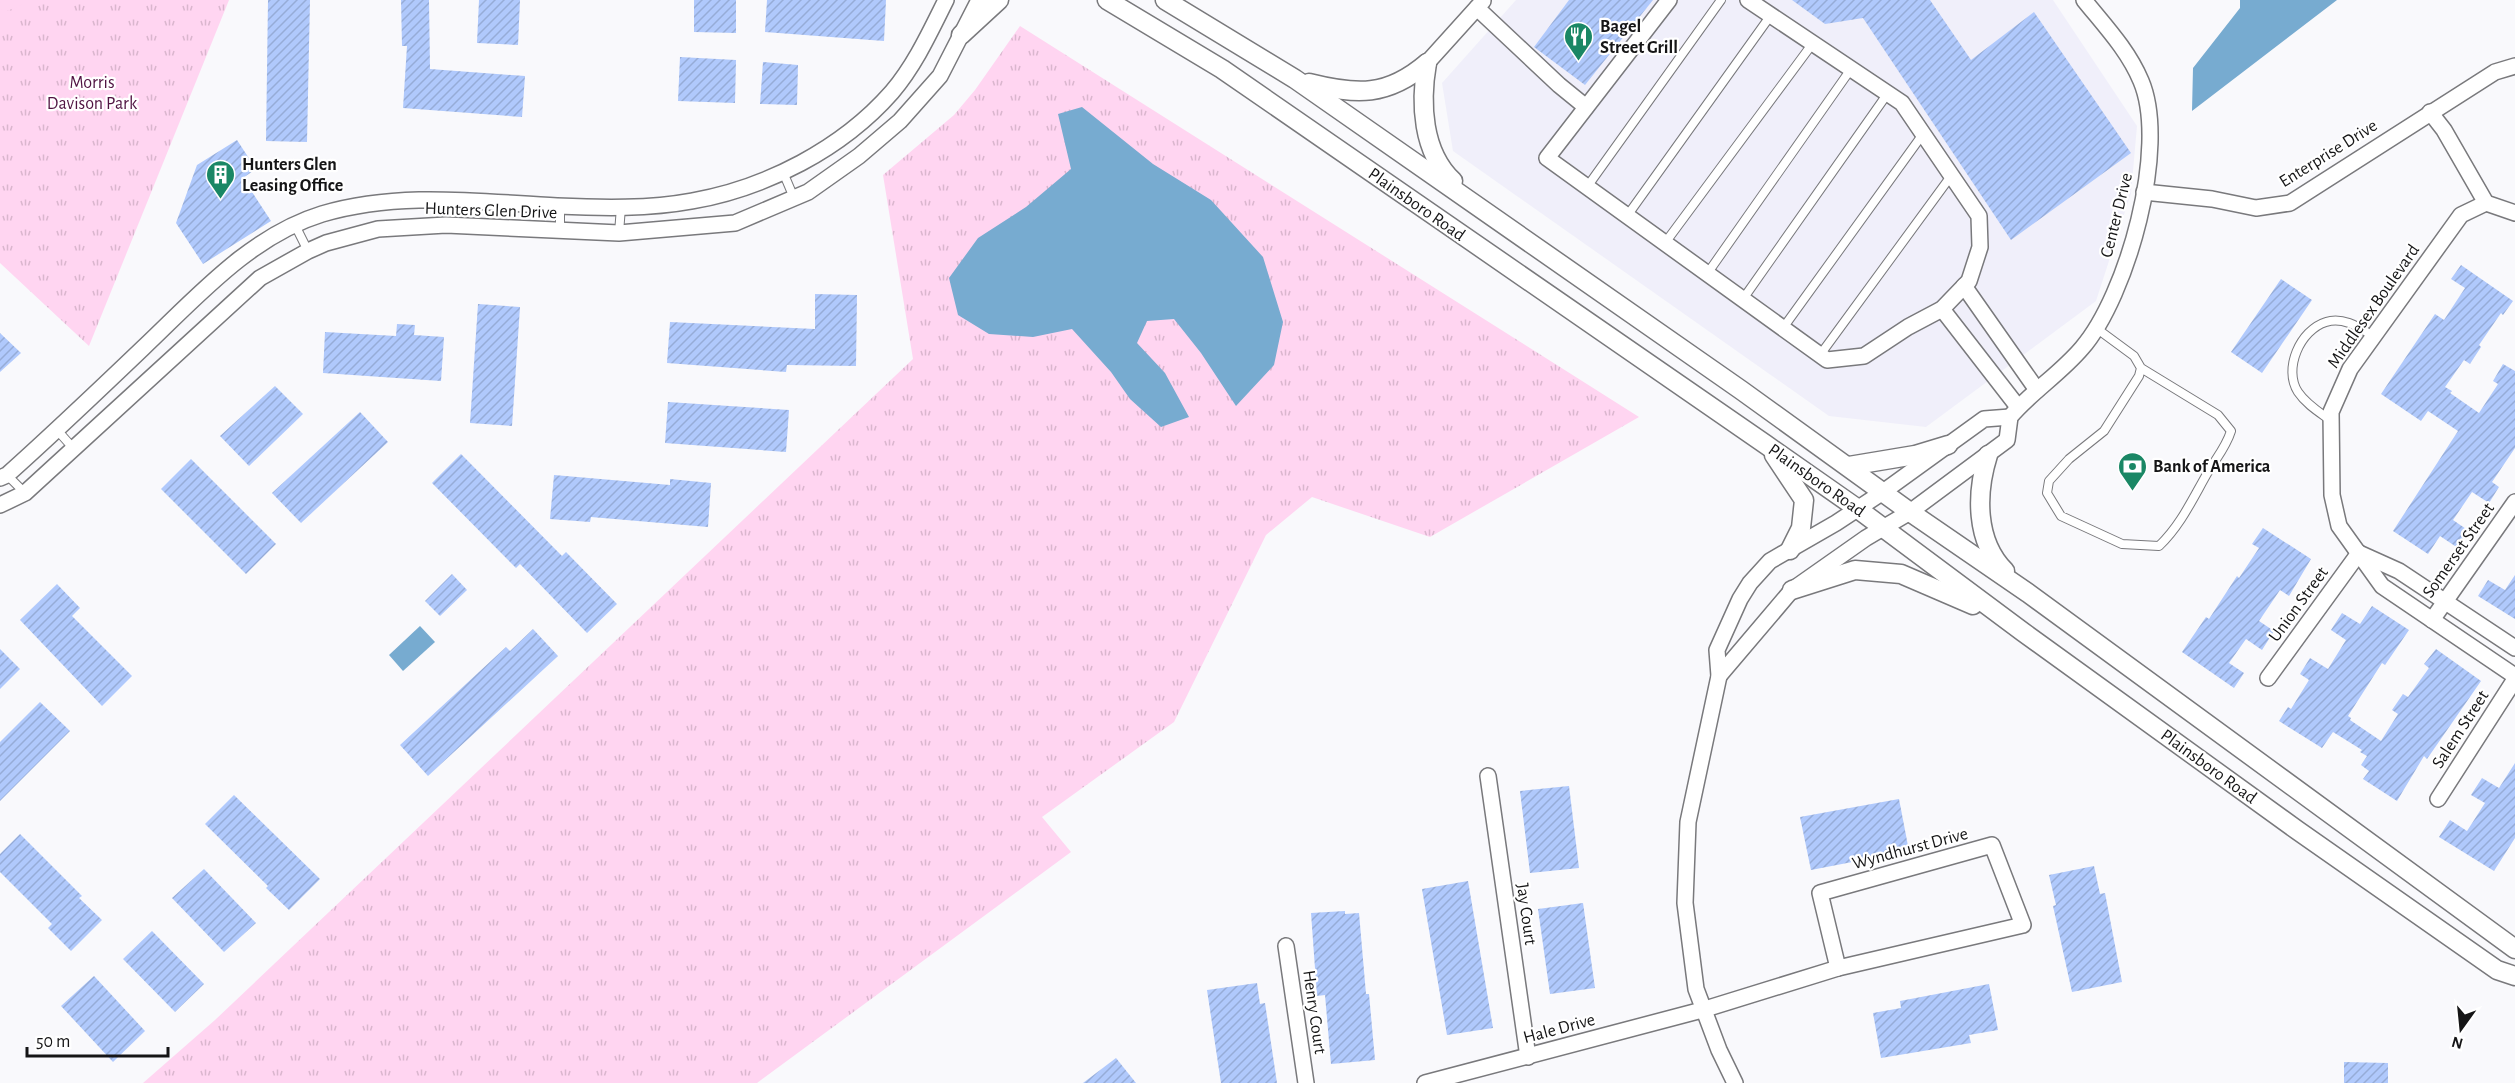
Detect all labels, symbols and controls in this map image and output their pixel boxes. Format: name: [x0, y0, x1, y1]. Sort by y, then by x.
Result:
place label: Bagel Street Grill: [1600, 18, 1678, 57]
restaurant icon: Bagel Street Grill: [1563, 20, 1595, 62]
park label: Morris Davison Park: [47, 74, 138, 113]
street label: Enterprise Drive: [2276, 117, 2381, 191]
place label: Hunters Glen Leasing Office: [242, 156, 343, 195]
building icon: Hunters Glen Leasing Office: [205, 158, 237, 200]
street label: Plainsboro Road: [1365, 165, 1468, 245]
street label: Center Drive: [2098, 171, 2136, 259]
street label: Hunters Glen Drive: [424, 200, 558, 222]
street label: Middlesex Boulevard: [2324, 241, 2423, 372]
street label: Plainsboro Road: [1765, 441, 1868, 521]
bank icon: Bank of America: [2116, 450, 2148, 492]
place label: Bank of America: [2153, 458, 2271, 476]
street label: Somerset Street: [2420, 500, 2498, 601]
street label: Union Street: [2266, 564, 2332, 645]
street label: Salem Street: [2429, 687, 2493, 772]
street label: Plainsboro Road: [2157, 726, 2260, 808]
street label: Wyndhurst Drive: [1850, 825, 1970, 873]
street label: Jay Court: [1513, 882, 1539, 947]
street label: Henry Court: [1299, 969, 1329, 1055]
north arrow: [2431, 999, 2491, 1059]
street label: Hale Drive: [1521, 1011, 1597, 1047]
scale bar: [27, 1020, 168, 1058]
text: 50 m: [36, 1033, 70, 1051]
text: N: [2450, 1033, 2465, 1052]

